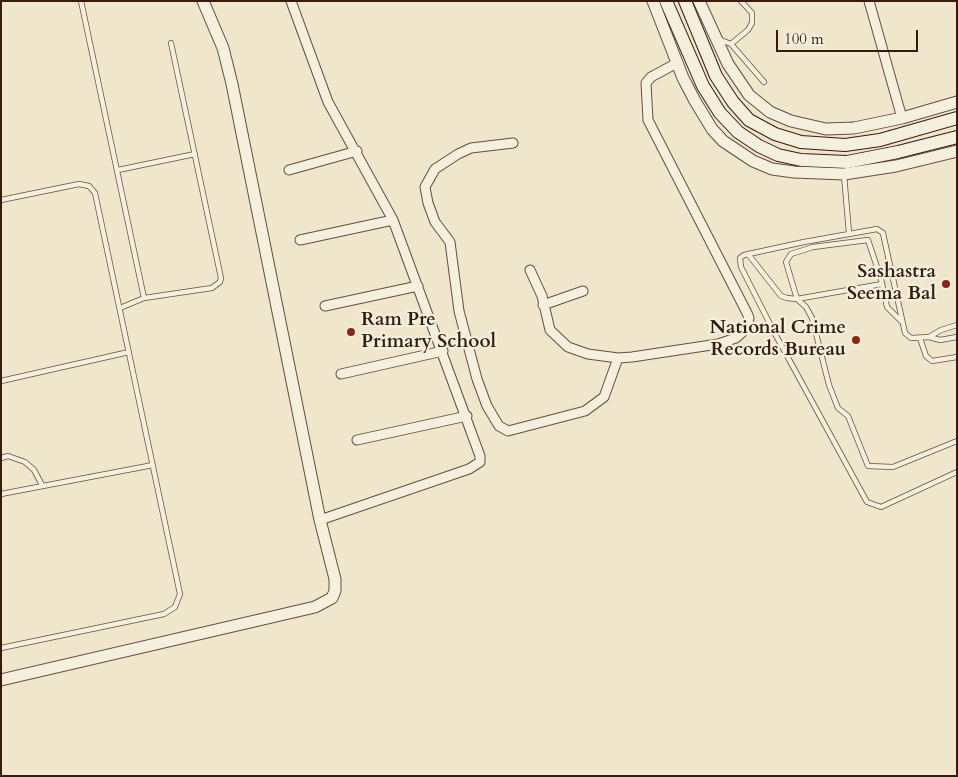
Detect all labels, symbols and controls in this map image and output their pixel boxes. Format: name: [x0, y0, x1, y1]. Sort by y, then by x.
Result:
scale bar: [778, 20, 920, 52]
text: 100 m: [784, 29, 824, 49]
place label: Sashastra Seema Bal: [847, 262, 936, 306]
marker: Sashastra Seema Bal: [940, 278, 952, 290]
place label: Ram Pre Primary School: [361, 310, 496, 354]
place label: National Crime Records Bureau: [710, 318, 846, 362]
marker: Ram Pre Primary School: [345, 326, 357, 338]
marker: National Crime Records Bureau: [850, 334, 862, 346]

